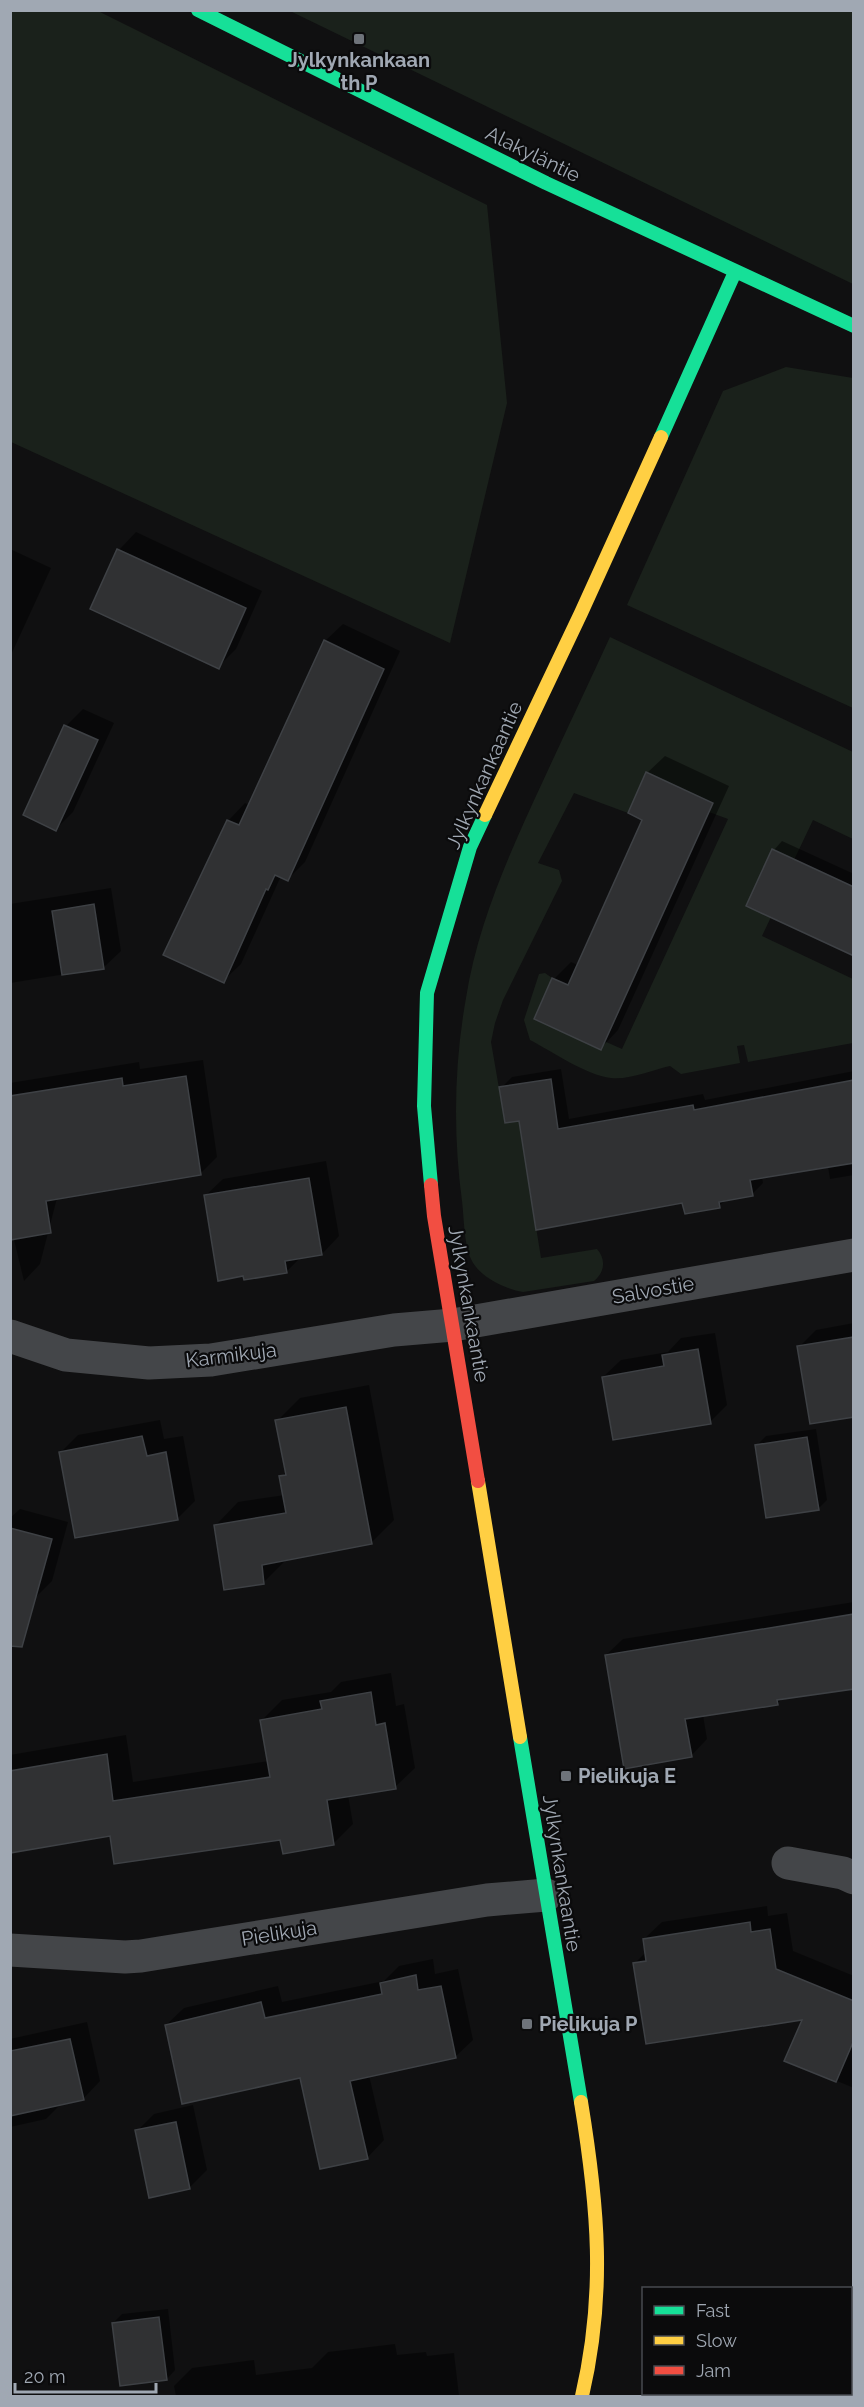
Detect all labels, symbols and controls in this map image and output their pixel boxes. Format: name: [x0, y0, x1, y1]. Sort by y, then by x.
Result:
marker: Jylkynkankaan th P: [352, 32, 366, 46]
place label: Jylkynkankaan th P: [288, 48, 430, 95]
street label: Alakyläntie: [482, 121, 584, 187]
street label: Jylkynkankaantie: [441, 697, 527, 852]
street label: Jylkynkankaantie: [443, 1224, 495, 1385]
street label: Salvostie: [610, 1271, 696, 1309]
street label: Karmikuja: [184, 1338, 278, 1372]
place label: Pielikuja E: [578, 1764, 676, 1788]
marker: Pielikuja E: [559, 1769, 573, 1783]
street label: Jylkynkankaantie: [538, 1793, 586, 1954]
street label: Pielikuja: [239, 1915, 319, 1951]
place label: Pielikuja P: [539, 2012, 638, 2036]
marker: Pielikuja P: [520, 2017, 534, 2031]
legend: [642, 2287, 852, 2395]
text: Fast: [696, 2300, 730, 2321]
text: Slow: [696, 2330, 737, 2351]
scale bar: [15, 2356, 156, 2394]
text: Jam: [696, 2360, 731, 2381]
text: 20 m: [24, 2366, 66, 2387]

